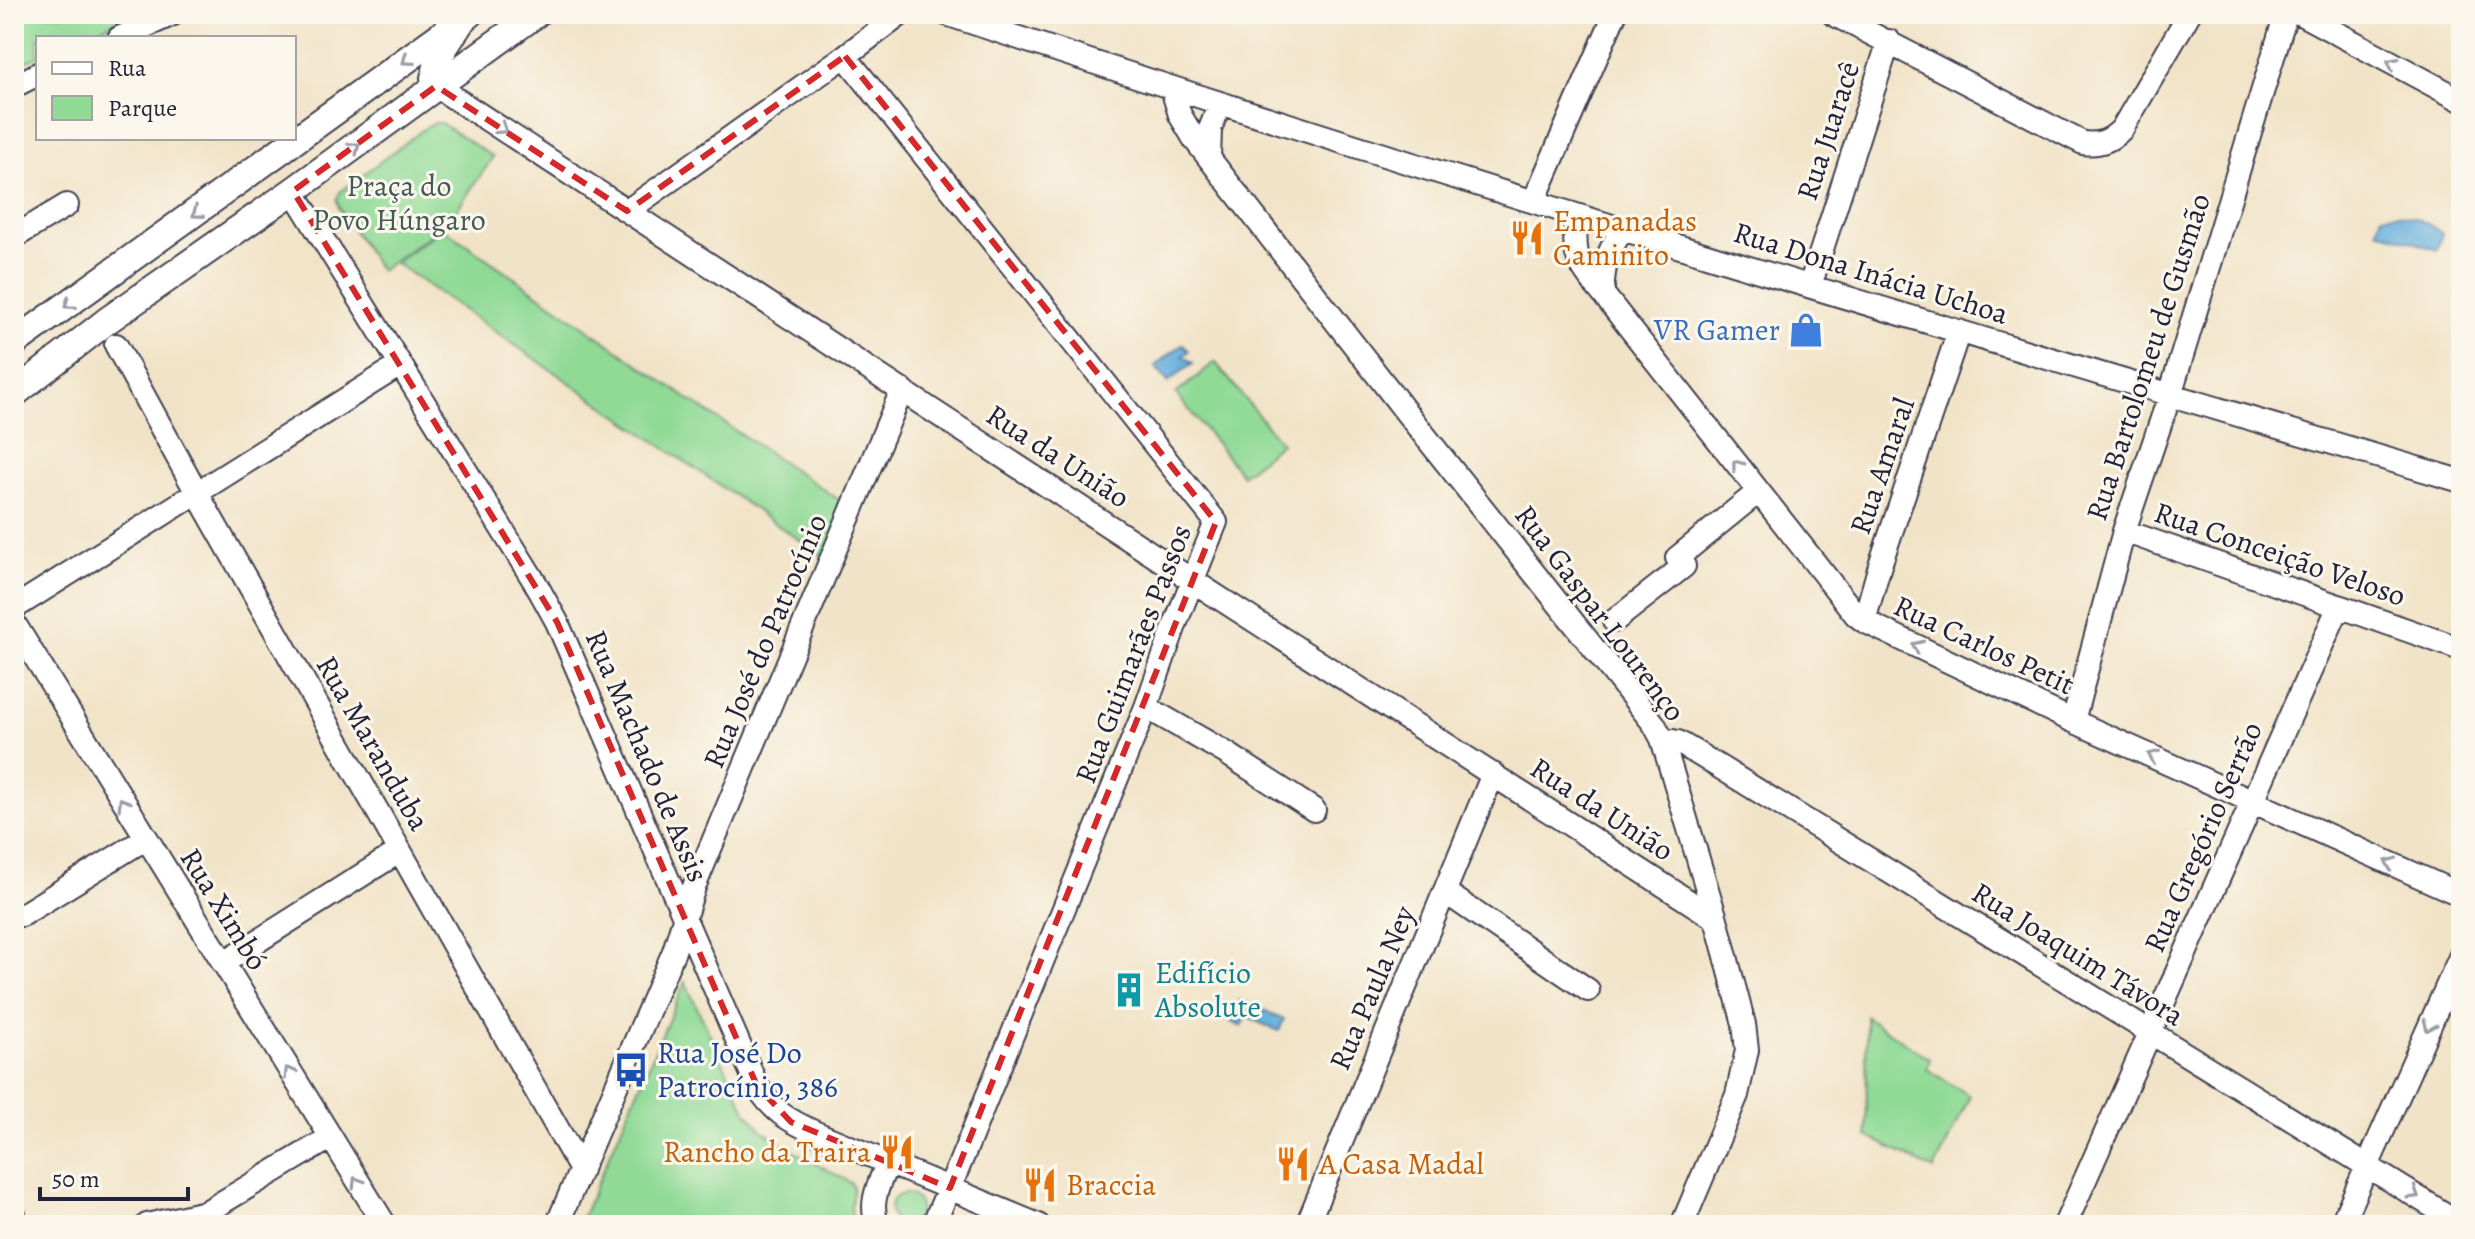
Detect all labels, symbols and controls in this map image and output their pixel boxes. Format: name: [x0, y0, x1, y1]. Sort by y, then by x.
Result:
legend: [36, 36, 296, 140]
one-way arrow: [402, 50, 416, 65]
text: Rua: [108, 52, 147, 84]
street label: Rua Juaracê: [1787, 57, 1869, 205]
one-way arrow: [2387, 57, 2401, 73]
text: Parque: [108, 92, 177, 124]
one-way arrow: [493, 119, 507, 134]
one-way arrow: [346, 142, 360, 156]
park label: Praça do Povo Húngaro: [312, 166, 486, 240]
street label: Rua Bartolomeu de Gusmão: [2076, 188, 2220, 526]
place label: Empanadas Caminito: [1553, 201, 1697, 275]
one-way arrow: [191, 203, 206, 218]
street label: Rua Dona Inácia Uchoa: [1729, 212, 2013, 334]
restaurant icon: Empanadas Caminito: [1508, 219, 1546, 257]
one-way arrow: [63, 294, 77, 309]
place label: VR Gamer: [1653, 310, 1780, 350]
shop icon: VR Gamer: [1787, 311, 1825, 349]
street label: Rua Amaral: [1840, 392, 1924, 540]
street label: Rua da União: [979, 395, 1137, 517]
one-way arrow: [1733, 459, 1747, 474]
street label: Rua Conceição Veloso: [2149, 492, 2411, 616]
street label: Rua Gaspar Lourenço: [1505, 497, 1695, 729]
street label: Rua José do Patrocínio: [693, 508, 837, 774]
street label: Rua Guimarães Passos: [1065, 519, 1201, 789]
street label: Rua Carlos Petit: [1887, 586, 2081, 704]
street label: Rua Machado de Assis: [576, 624, 718, 888]
one-way arrow: [1911, 640, 1926, 656]
street label: Rua Maranduba: [307, 648, 439, 838]
street label: Rua Gregório Serrão: [2134, 715, 2272, 959]
street label: Rua da União: [1523, 748, 1681, 870]
one-way arrow: [2146, 750, 2161, 766]
one-way arrow: [118, 797, 133, 812]
street label: Rua Ximbó: [171, 840, 277, 978]
one-way arrow: [2384, 856, 2398, 872]
street label: Rua Joaquim Távora: [1964, 873, 2192, 1035]
street label: Rua Paula Ney: [1319, 899, 1425, 1076]
place label: Edifício Absolute: [1154, 953, 1261, 1027]
building icon: Edifício Absolute: [1110, 971, 1148, 1009]
one-way arrow: [2423, 1018, 2439, 1033]
place label: Rua José Do Patrocínio, 386: [657, 1033, 838, 1107]
bus stop icon: Rua José Do Patrocínio, 386: [612, 1051, 650, 1089]
one-way arrow: [284, 1066, 299, 1081]
place label: Rancho da Traira: [663, 1132, 871, 1172]
restaurant icon: Rancho da Traira: [878, 1133, 916, 1171]
place label: A Casa Madal: [1318, 1144, 1484, 1184]
restaurant icon: A Casa Madal: [1274, 1145, 1312, 1183]
scale bar: [40, 1151, 188, 1201]
text: 50 m: [52, 1163, 100, 1195]
place label: Braccia: [1066, 1165, 1156, 1205]
restaurant icon: Braccia: [1021, 1166, 1059, 1204]
one-way arrow: [352, 1176, 367, 1190]
one-way arrow: [2406, 1185, 2420, 1200]

